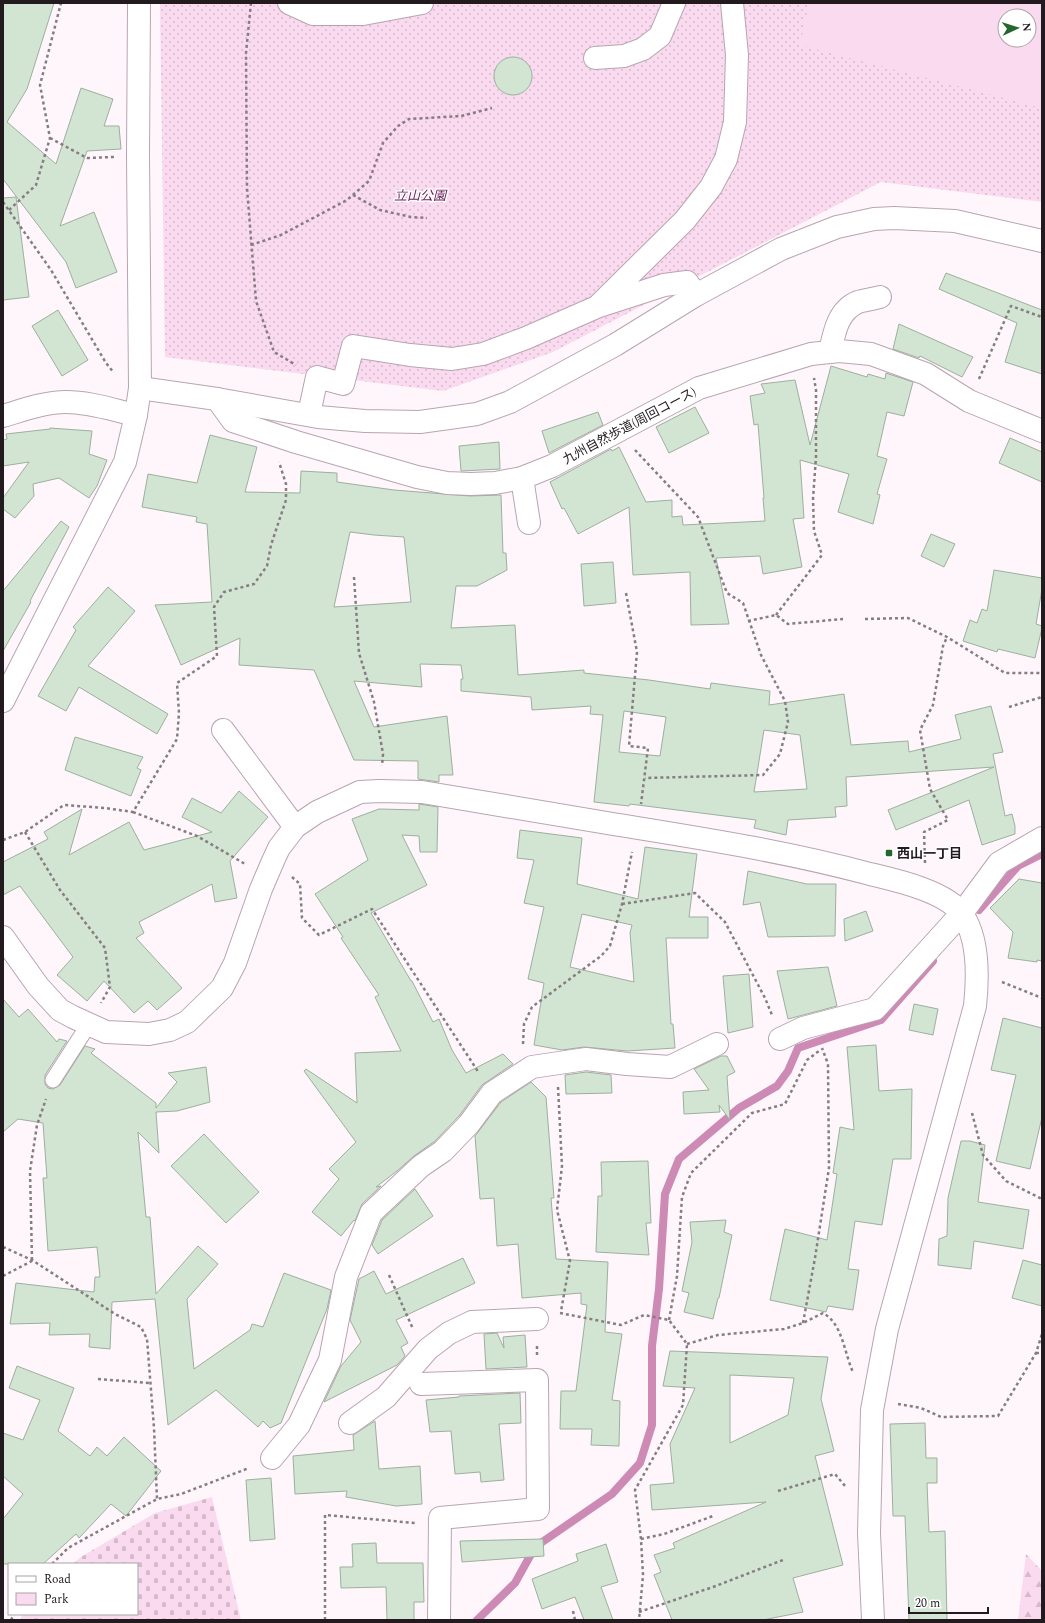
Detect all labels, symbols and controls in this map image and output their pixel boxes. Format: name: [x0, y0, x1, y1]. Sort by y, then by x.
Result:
north arrow: [997, 8, 1037, 48]
text: N: [1018, 22, 1035, 32]
park label: 立山公園: [394, 186, 448, 206]
street label: 九州自然歩道(周回コース): [559, 382, 700, 470]
place label: 西山一丁目: [897, 844, 962, 864]
marker: 西山一丁目: [884, 848, 894, 858]
legend: [8, 1563, 138, 1615]
text: Road: [44, 1570, 71, 1589]
scale bar: [909, 1589, 988, 1615]
text: Park: [44, 1590, 69, 1609]
text: 20 m: [915, 1594, 940, 1613]

